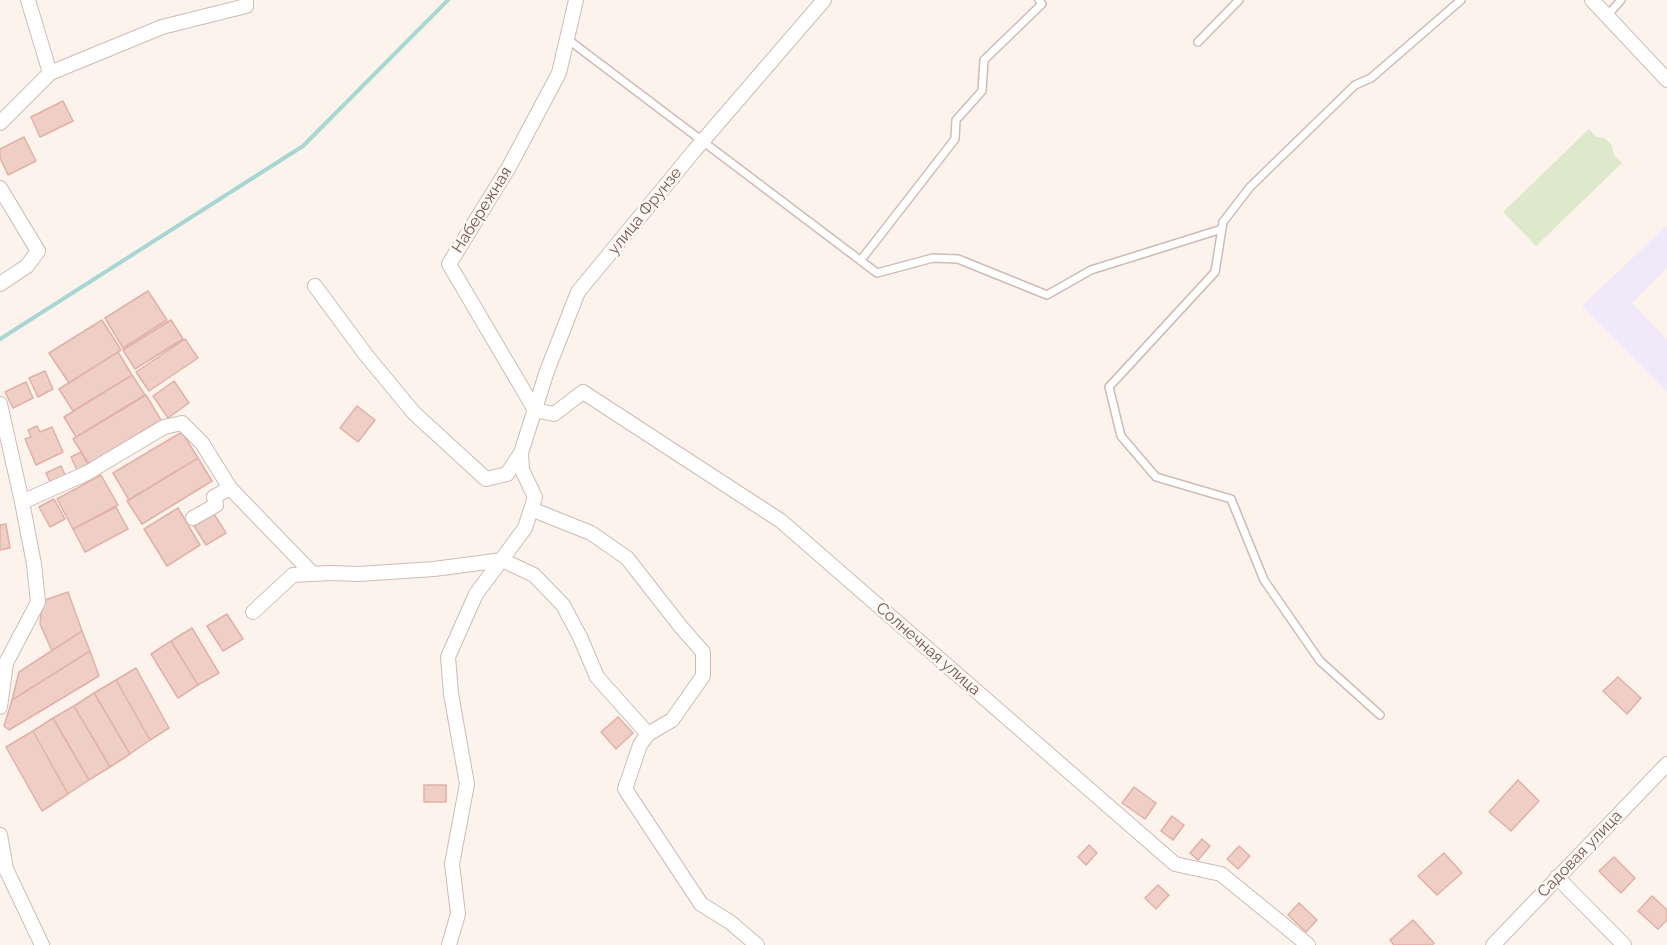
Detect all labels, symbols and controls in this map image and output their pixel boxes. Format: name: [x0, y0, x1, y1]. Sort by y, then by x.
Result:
street label: Набережная: [448, 163, 516, 257]
street label: улица Фрунзе: [604, 164, 686, 258]
street label: Солнечная улица: [872, 598, 984, 700]
street label: Садовая улица: [1534, 807, 1626, 901]

